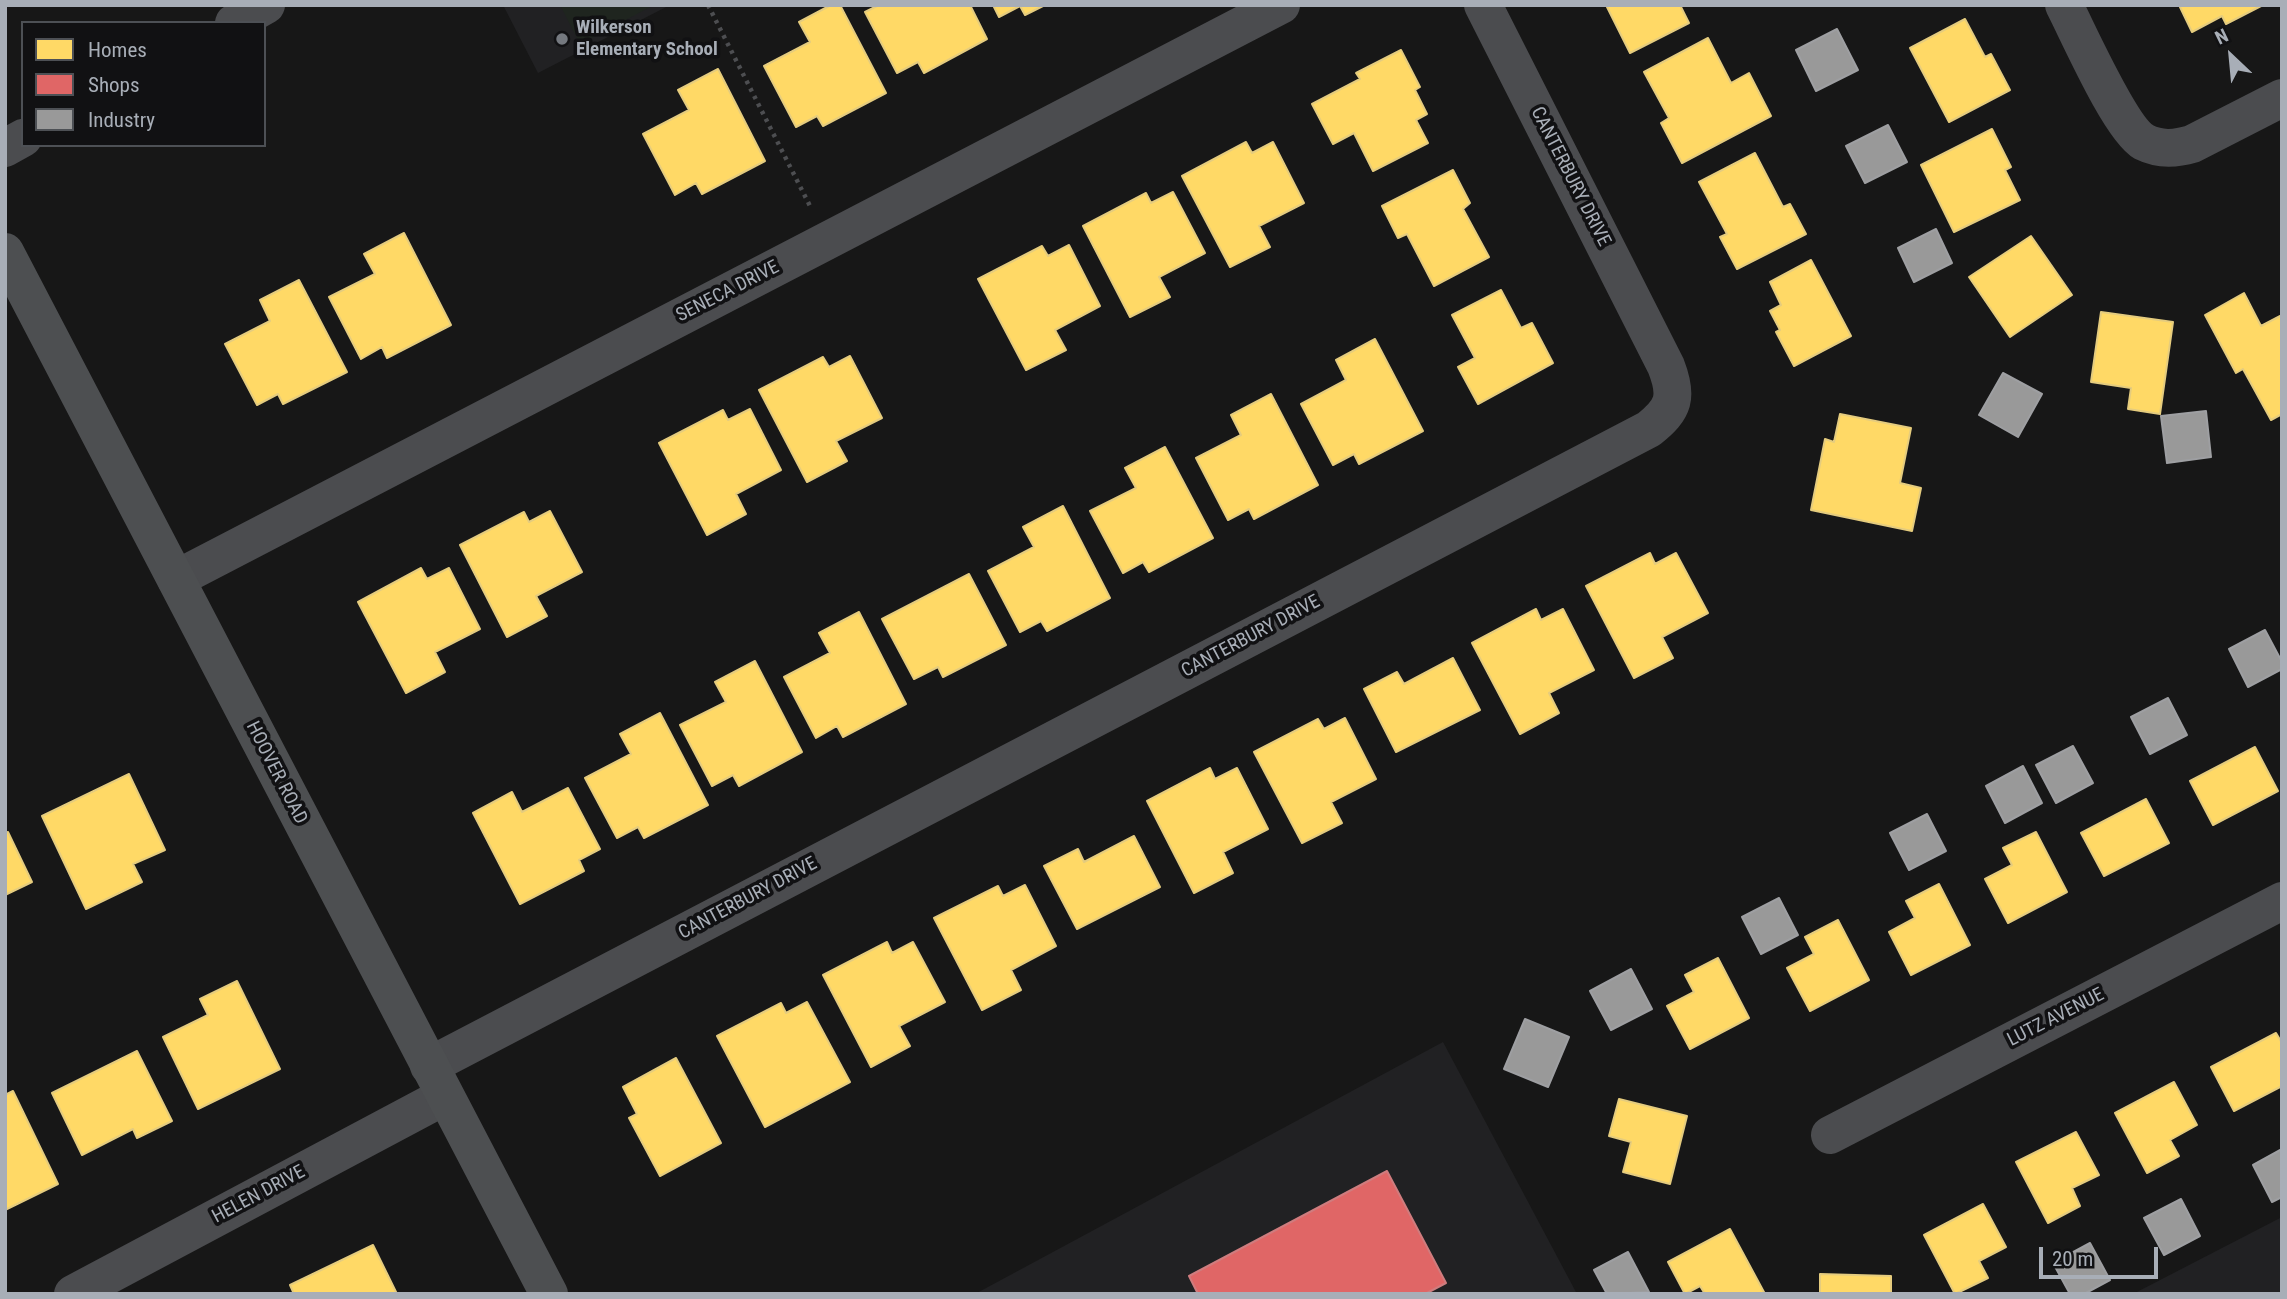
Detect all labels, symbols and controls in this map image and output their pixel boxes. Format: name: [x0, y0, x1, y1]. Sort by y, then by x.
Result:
place label: Wilkerson Elementary School: [576, 17, 718, 61]
legend: [21, 21, 266, 147]
north arrow: [2196, 21, 2266, 91]
text: N: [2211, 24, 2232, 50]
marker: Wilkerson Elementary School: [554, 31, 570, 47]
text: Homes: [88, 38, 147, 62]
text: Shops: [88, 73, 140, 97]
street label: CANTERBURY DRIVE: [1525, 103, 1615, 251]
text: Industry: [88, 108, 155, 132]
street label: SENECA DRIVE: [673, 256, 783, 328]
street label: CANTERBURY DRIVE: [1178, 591, 1324, 683]
street label: HOOVER ROAD: [240, 718, 312, 828]
street label: CANTERBURY DRIVE: [675, 853, 821, 945]
street label: LUTZ AVENUE: [2004, 984, 2108, 1052]
street label: HELEN DRIVE: [209, 1161, 309, 1229]
scale bar: [2042, 1232, 2161, 1276]
text: 20 m: [2052, 1247, 2093, 1271]

